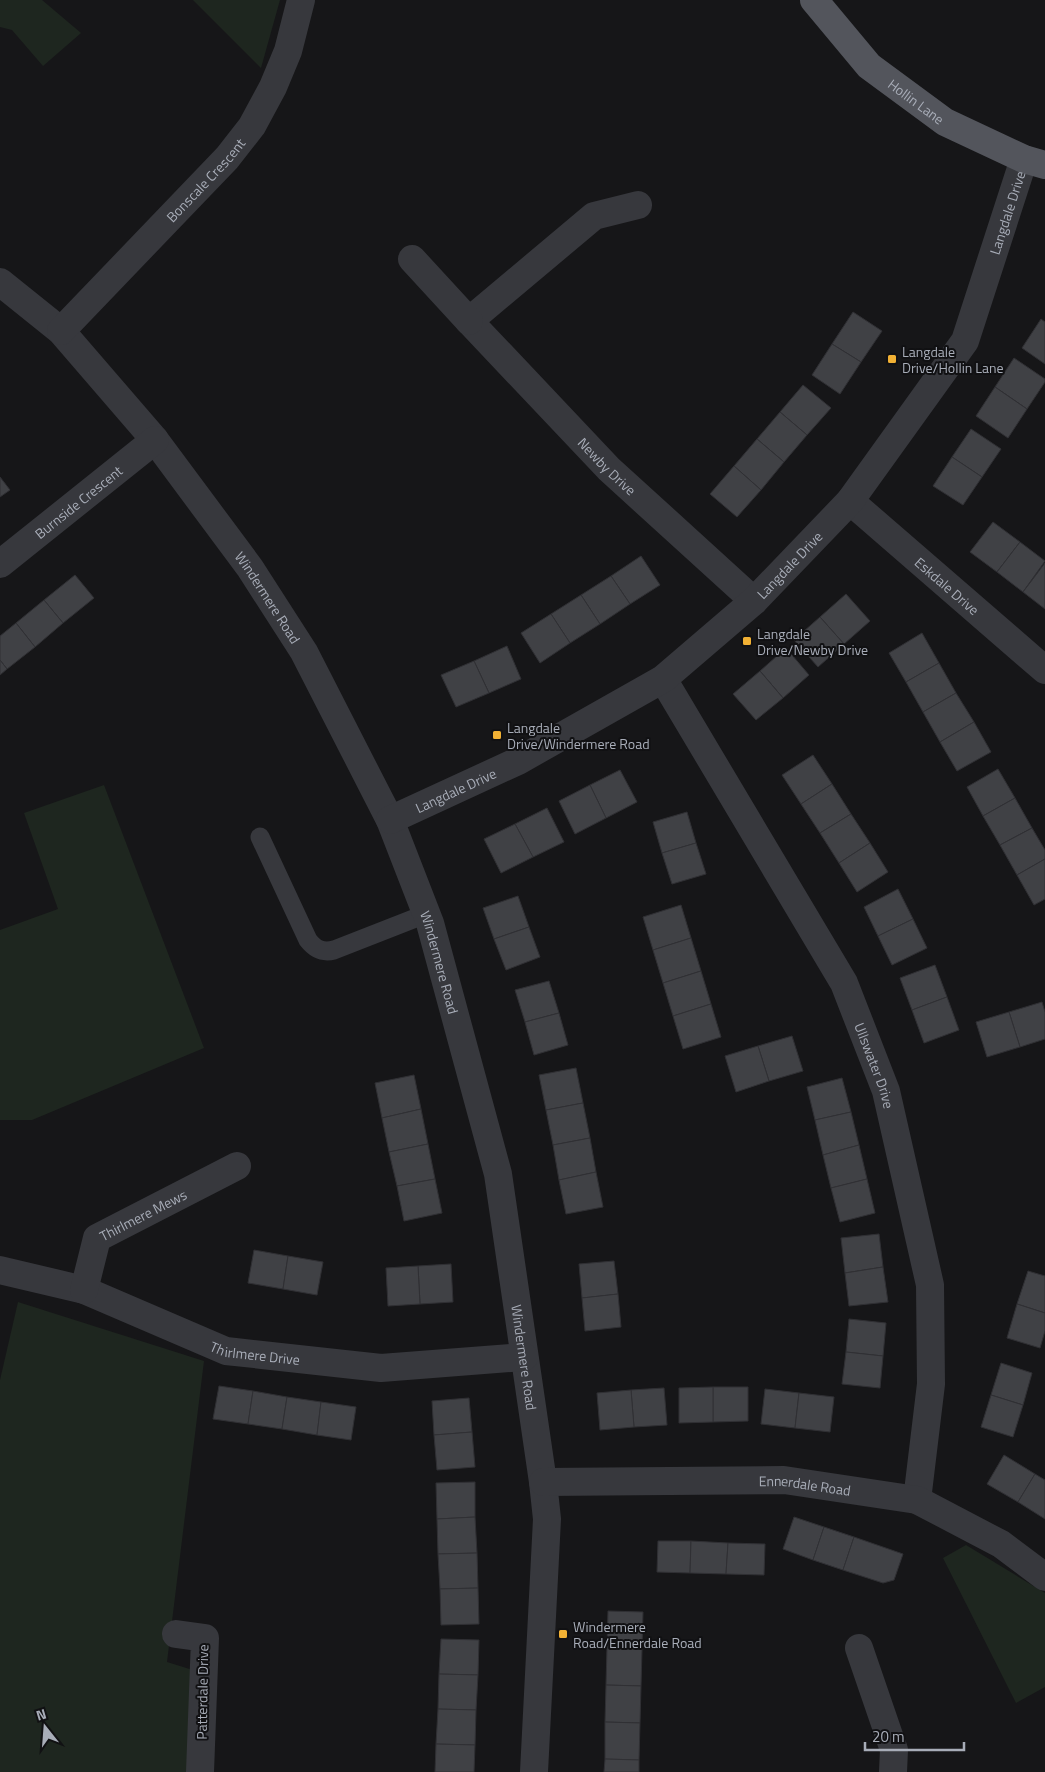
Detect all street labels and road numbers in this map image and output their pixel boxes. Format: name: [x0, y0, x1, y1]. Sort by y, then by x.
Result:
street label: Hollin Lane: [884, 73, 949, 129]
street label: Bonscale Crescent: [161, 133, 250, 226]
street label: Langdale Drive: [983, 168, 1030, 257]
street label: Newby Drive: [573, 432, 641, 500]
street label: Burnside Crescent: [30, 460, 126, 543]
street label: Langdale Drive: [751, 526, 827, 603]
street label: Windermere Road: [230, 547, 306, 647]
street label: Eskdale Drive: [911, 552, 984, 619]
street label: Langdale Drive: [412, 762, 499, 818]
street label: Windermere Road: [416, 907, 465, 1016]
street label: Ullswater Drive: [850, 1019, 900, 1110]
street label: Thirlmere Mews: [95, 1183, 190, 1246]
street label: Windermere Road: [507, 1303, 543, 1411]
street label: Thirlmere Drive: [207, 1335, 301, 1370]
street label: Ennerdale Road: [759, 1469, 852, 1500]
street label: Patterdale Drive: [191, 1644, 213, 1740]

